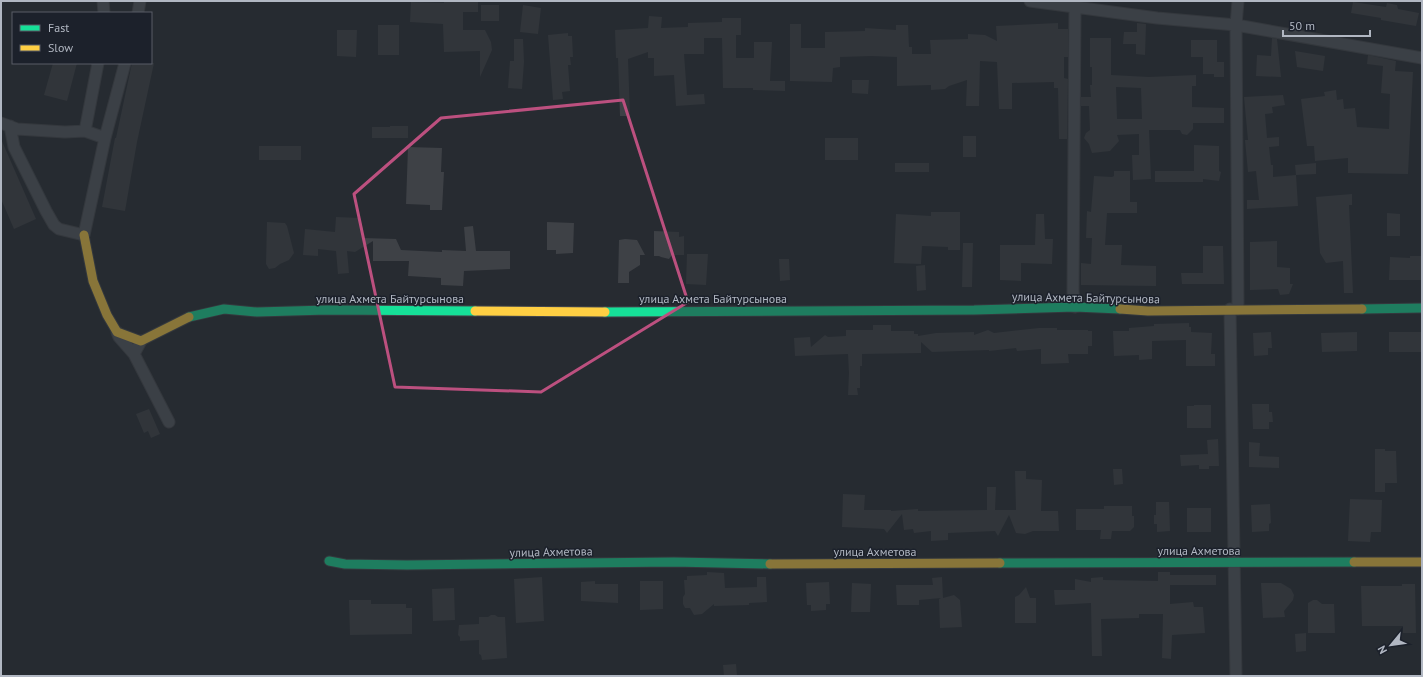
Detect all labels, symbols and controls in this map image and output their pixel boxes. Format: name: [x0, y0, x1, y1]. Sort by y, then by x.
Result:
legend: [12, 12, 152, 64]
scale bar: [1283, 12, 1370, 38]
text: 50 m: [1289, 18, 1315, 33]
text: Fast: [48, 20, 69, 35]
text: Slow: [48, 40, 73, 55]
street label: улица Ахмета Байтурсынова: [1012, 289, 1160, 306]
street label: улица Ахмета Байтурсынова: [316, 291, 464, 306]
street label: улица Ахмета Байтурсынова: [639, 291, 787, 306]
street label: улица Ахметова: [509, 543, 593, 560]
street label: улица Ахметова: [1157, 543, 1241, 558]
street label: улица Ахметова: [833, 544, 917, 559]
north arrow: [1371, 625, 1411, 665]
text: N: [1374, 643, 1390, 656]

